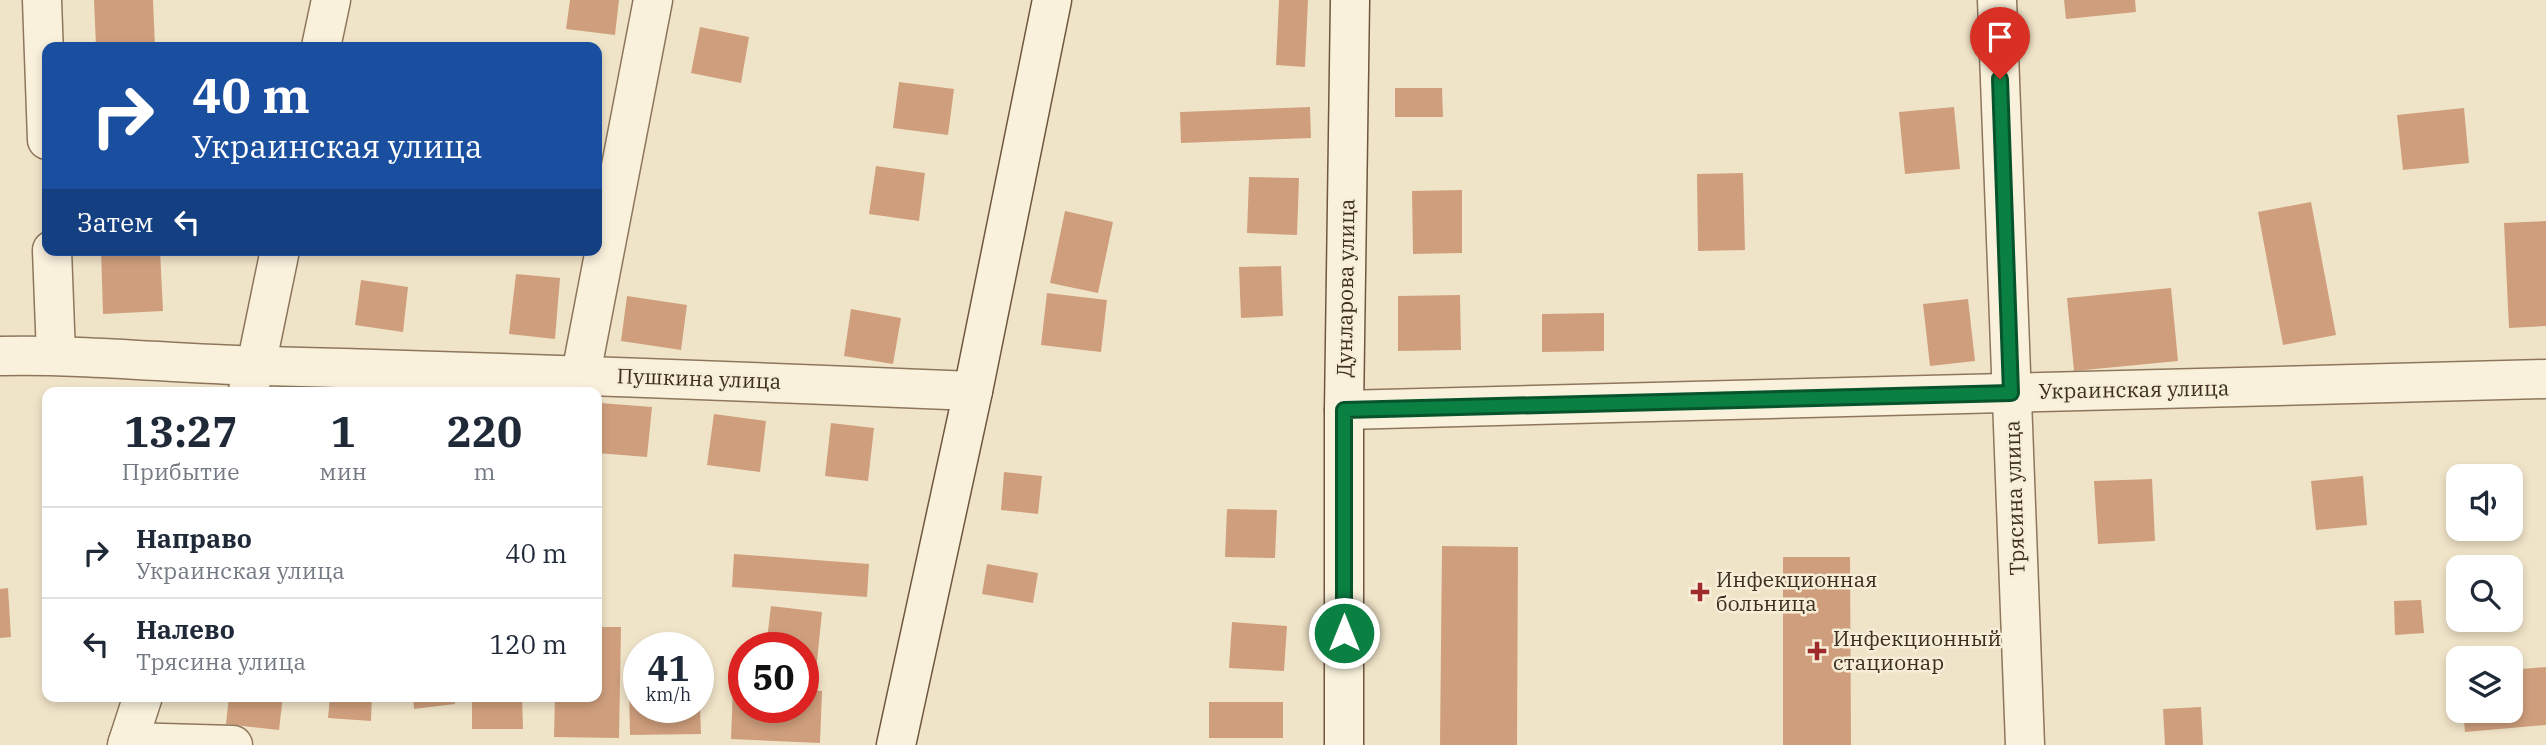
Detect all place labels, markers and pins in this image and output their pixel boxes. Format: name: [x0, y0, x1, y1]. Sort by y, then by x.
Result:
pin: [1970, 7, 2030, 79]
place label: Инфекционная больница: [1716, 565, 1877, 617]
marker: Инфекционная больница: [1690, 582, 1710, 602]
place label: Инфекционный стационар: [1833, 624, 2001, 676]
marker: Инфекционный стационар: [1807, 641, 1827, 661]

